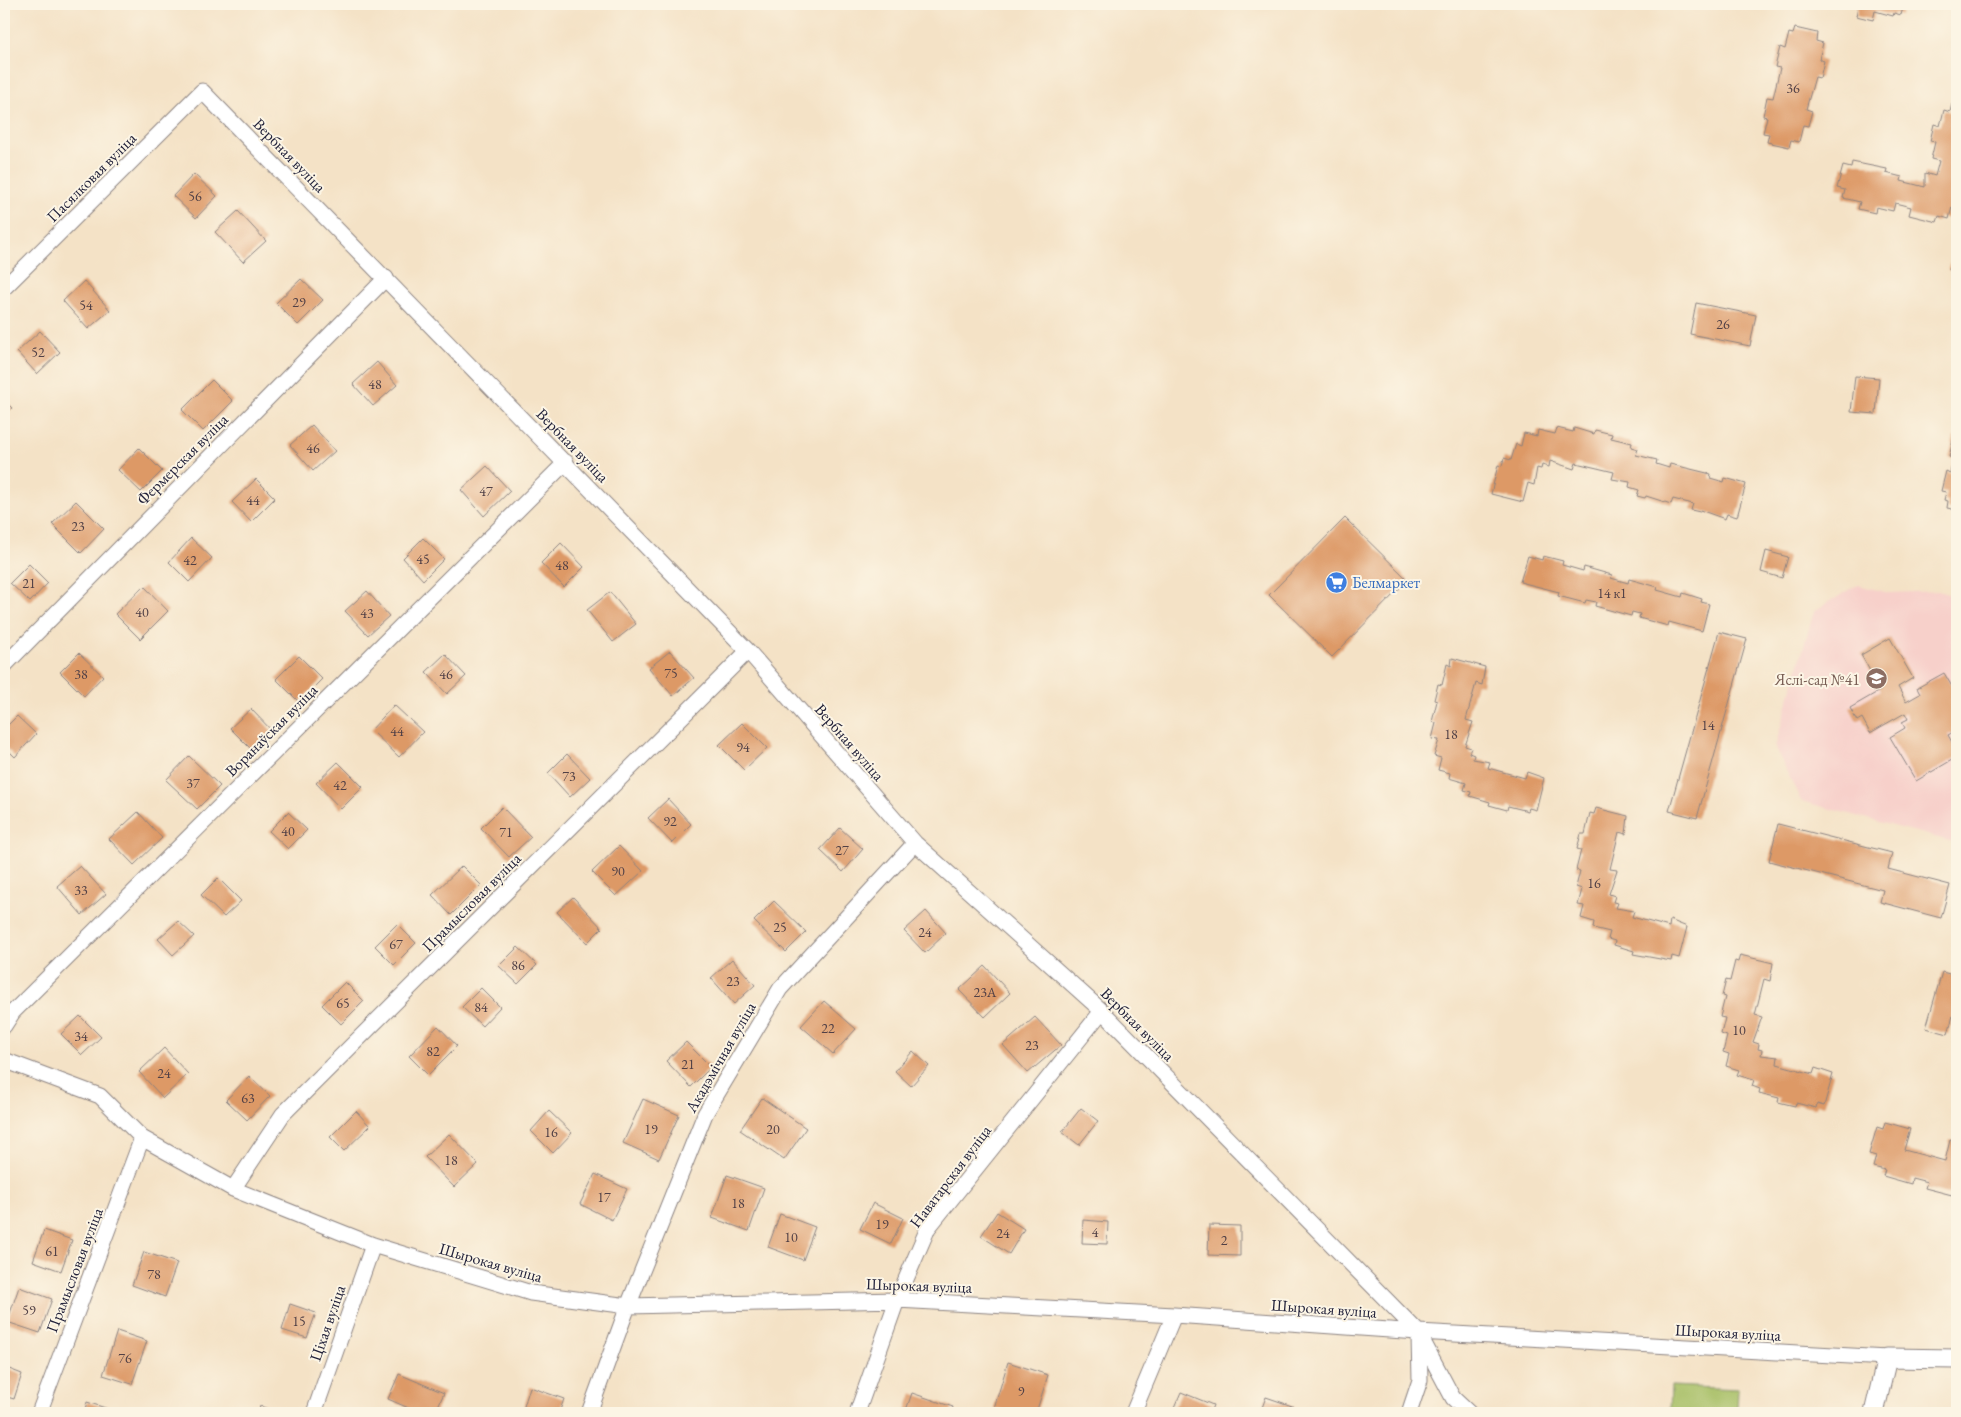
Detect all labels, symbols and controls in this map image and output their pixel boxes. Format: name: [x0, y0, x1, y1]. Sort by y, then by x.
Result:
house number: 36: [1786, 79, 1800, 97]
street label: Вербная вуліца: [249, 114, 331, 198]
street label: Пасялковая вуліца: [42, 127, 141, 227]
house number: 56: [188, 187, 202, 205]
house number: 29: [292, 293, 306, 311]
house number: 54: [79, 296, 93, 314]
house number: 26: [1716, 315, 1730, 333]
house number: 52: [31, 343, 45, 361]
house number: 48: [368, 375, 382, 393]
street label: Вербная вуліца: [532, 404, 614, 488]
street label: Фермерская вуліца: [132, 409, 233, 510]
house number: 46: [306, 439, 320, 457]
house number: 47: [479, 482, 493, 500]
house number: 44: [246, 491, 260, 509]
house number: 23: [71, 517, 85, 535]
house number: 45: [416, 550, 430, 568]
house number: 42: [183, 551, 197, 569]
house number: 48: [555, 556, 569, 574]
supermarket icon: Белмаркет: [1324, 570, 1348, 594]
place label: Белмаркет: [1352, 572, 1421, 593]
house number: 21: [22, 574, 36, 592]
house number: 14 к1: [1597, 584, 1627, 602]
house number: 40: [135, 603, 149, 621]
house number: 43: [360, 604, 374, 622]
house number: 75: [664, 664, 678, 682]
house number: 38: [74, 665, 88, 683]
house number: 46: [439, 665, 453, 683]
school or university icon: Яслі-сад №41: [1864, 667, 1888, 691]
place label: Яслі-сад №41: [1774, 669, 1860, 690]
street label: Воранаўская вуліца: [221, 679, 323, 781]
street label: Вербная вуліца: [810, 699, 889, 786]
house number: 14: [1701, 716, 1715, 734]
house number: 44: [390, 722, 404, 740]
house number: 18: [1444, 725, 1458, 743]
house number: 94: [736, 738, 750, 756]
house number: 73: [562, 767, 576, 785]
house number: 37: [186, 774, 200, 792]
house number: 42: [333, 776, 347, 794]
house number: 92: [663, 812, 677, 830]
house number: 40: [281, 822, 295, 840]
house number: 71: [499, 823, 513, 841]
house number: 27: [835, 841, 849, 859]
street label: Прамысловая вуліца: [417, 848, 526, 956]
house number: 90: [611, 862, 625, 880]
house number: 16: [1587, 874, 1601, 892]
house number: 33: [74, 881, 88, 899]
house number: 25: [773, 918, 787, 936]
house number: 24: [918, 923, 932, 941]
house number: 67: [389, 935, 403, 953]
house number: 86: [511, 956, 525, 974]
house number: 23: [726, 972, 740, 990]
house number: 23А: [973, 983, 997, 1001]
street label: Вербная вуліца: [1096, 983, 1179, 1066]
house number: 65: [336, 994, 350, 1012]
house number: 84: [474, 998, 488, 1016]
street label: Акадэмічная вуліца: [680, 998, 761, 1117]
house number: 22: [821, 1019, 835, 1037]
house number: 10: [1732, 1021, 1746, 1039]
house number: 34: [74, 1027, 88, 1045]
house number: 23: [1025, 1036, 1039, 1054]
house number: 82: [426, 1042, 440, 1060]
house number: 21: [681, 1055, 695, 1073]
house number: 24: [157, 1064, 171, 1082]
house number: 63: [241, 1089, 255, 1107]
house number: 19: [644, 1120, 658, 1138]
house number: 20: [766, 1120, 780, 1138]
street label: Наватарская вуліца: [905, 1120, 996, 1232]
house number: 16: [544, 1123, 558, 1141]
house number: 18: [444, 1151, 458, 1169]
house number: 17: [597, 1188, 611, 1206]
house number: 18: [731, 1194, 745, 1212]
street label: Прамысловая вуліца: [41, 1204, 108, 1336]
house number: 19: [875, 1215, 889, 1233]
house number: 4: [1092, 1223, 1099, 1241]
house number: 24: [996, 1224, 1010, 1242]
house number: 10: [784, 1228, 798, 1246]
house number: 2: [1221, 1231, 1228, 1249]
street label: Шырокая вуліца: [437, 1238, 545, 1287]
house number: 61: [45, 1242, 59, 1260]
house number: 78: [147, 1265, 161, 1283]
street label: Шырокая вуліца: [866, 1273, 973, 1298]
street label: Ціхая вуліца: [305, 1282, 350, 1364]
street label: Шырокая вуліца: [1270, 1294, 1378, 1323]
house number: 59: [22, 1301, 36, 1319]
house number: 15: [292, 1312, 306, 1330]
street label: Шырокая вуліца: [1674, 1319, 1782, 1346]
house number: 76: [118, 1349, 132, 1367]
house number: 9: [1018, 1382, 1025, 1400]

